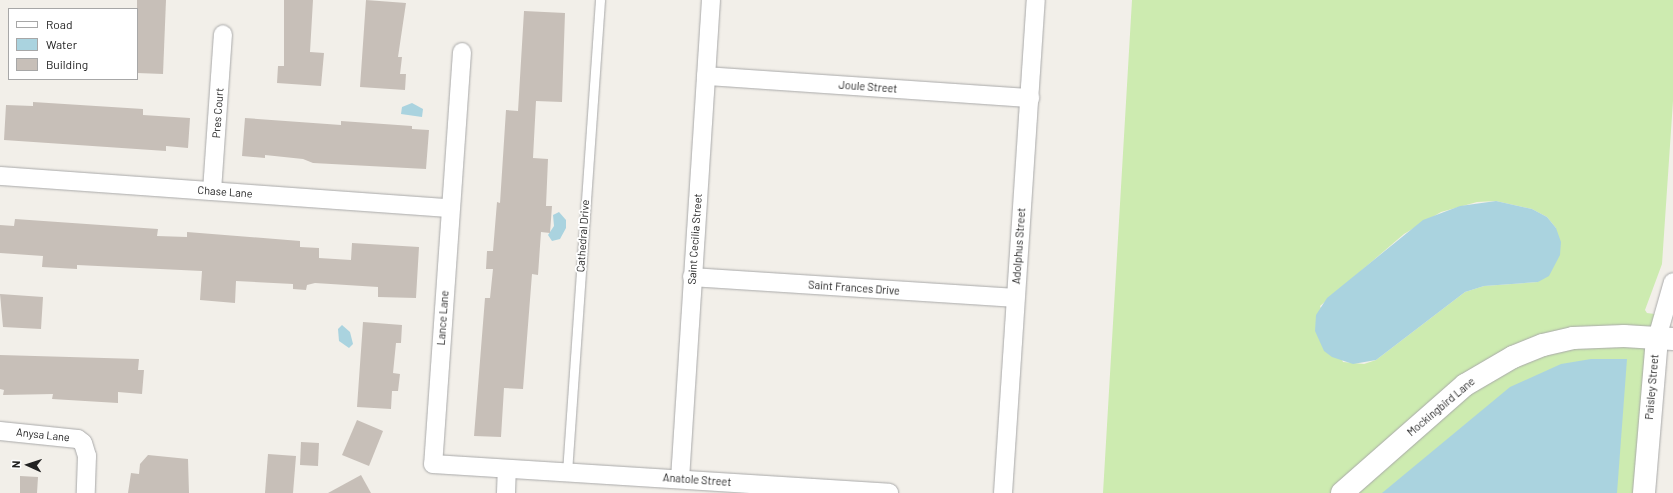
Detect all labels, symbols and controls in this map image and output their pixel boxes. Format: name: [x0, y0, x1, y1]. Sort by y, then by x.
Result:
legend: [8, 8, 138, 80]
text: Road: [46, 17, 73, 31]
text: Water: [46, 37, 77, 51]
text: Building: [46, 57, 88, 71]
street label: Joule Street: [838, 78, 898, 96]
street label: Pres Court: [210, 87, 226, 139]
street label: Chase Lane: [197, 183, 253, 201]
street label: Saint Cecilia Street: [685, 193, 705, 285]
street label: Cathedral Drive: [574, 199, 592, 273]
street label: Adolphus Street: [1010, 207, 1028, 285]
street label: Saint Frances Drive: [808, 278, 900, 298]
street label: Lance Lane: [434, 290, 452, 346]
street label: Paisley Street: [1643, 354, 1661, 420]
street label: Mockingbird Lane: [1404, 375, 1478, 439]
street label: Anysa Lane: [15, 426, 71, 444]
north arrow: [8, 445, 48, 485]
text: N: [9, 460, 22, 468]
street label: Anatole Street: [662, 471, 732, 489]

